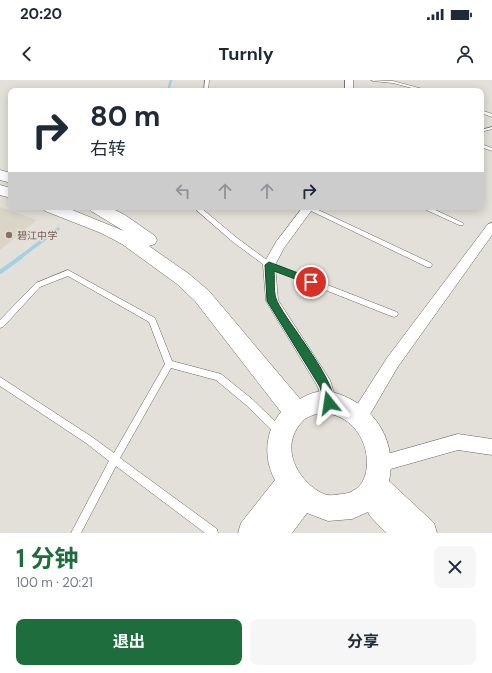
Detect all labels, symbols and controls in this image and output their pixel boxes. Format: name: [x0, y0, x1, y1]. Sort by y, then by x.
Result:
text: 20:20: [20, 4, 62, 24]
text: Turnly: [218, 42, 274, 66]
icon: back: [16, 43, 38, 65]
icon: person: [454, 43, 476, 65]
text: 80 m: [90, 98, 160, 135]
icon: right: [24, 104, 76, 156]
text: 右转: [90, 137, 126, 161]
icon: left: [172, 180, 194, 202]
icon: ahead: [214, 180, 236, 202]
icon: ahead: [256, 180, 278, 202]
icon: right: [298, 180, 320, 202]
place label: 碧江中学: [17, 229, 57, 242]
marker: 碧江中学: [4, 230, 14, 240]
pin: [294, 265, 328, 299]
icon: arrive: [300, 271, 322, 293]
position arrow: [308, 382, 350, 424]
text: 1 分钟: [16, 543, 78, 574]
button: close: [434, 546, 476, 588]
text: 100 m · 20:21: [16, 574, 93, 591]
button: 退出: [16, 619, 242, 665]
button: 分享: [250, 619, 476, 665]

